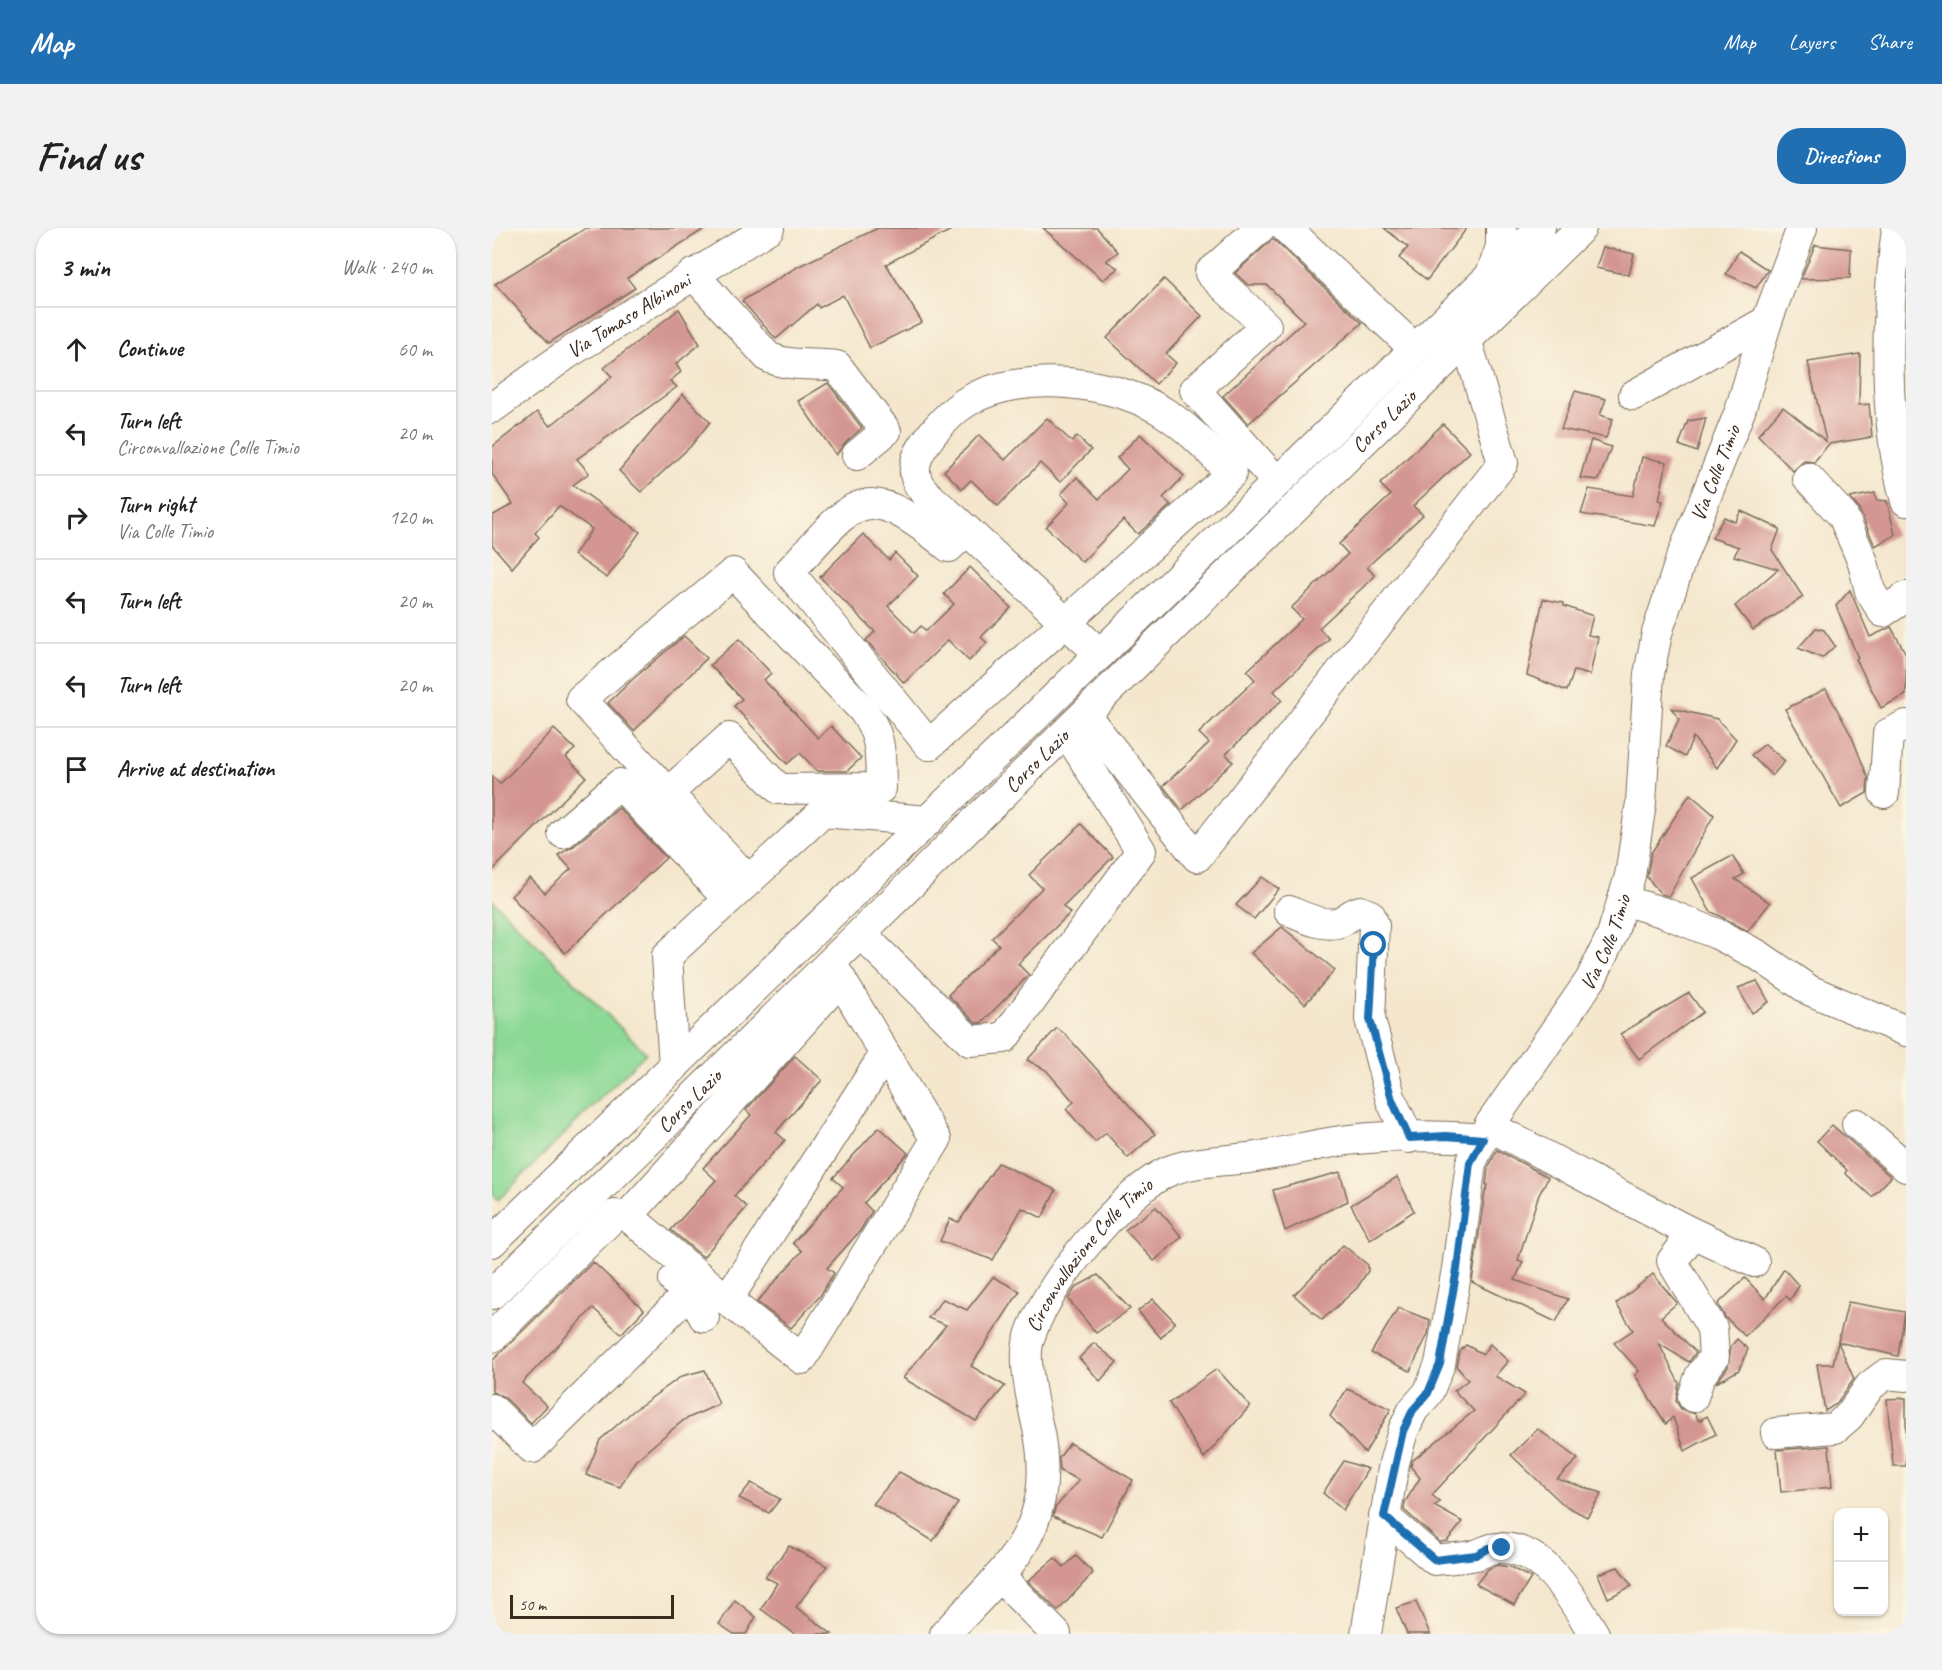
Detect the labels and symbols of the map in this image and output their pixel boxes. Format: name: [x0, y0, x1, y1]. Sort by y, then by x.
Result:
street label: Via Tomaso Albinoni: [562, 266, 698, 364]
street label: Corso Lazio: [1346, 382, 1423, 458]
street label: Via Colle Timio: [1685, 420, 1747, 525]
street label: Corso Lazio: [999, 722, 1076, 798]
street label: Via Colle Timio: [1574, 890, 1637, 995]
route start: [1360, 931, 1386, 957]
street label: Corso Lazio: [651, 1062, 729, 1138]
street label: Circonvallazione Colle Timio: [1020, 1171, 1159, 1335]
route end: [1488, 1534, 1514, 1560]
scale bar: [510, 1592, 674, 1620]

